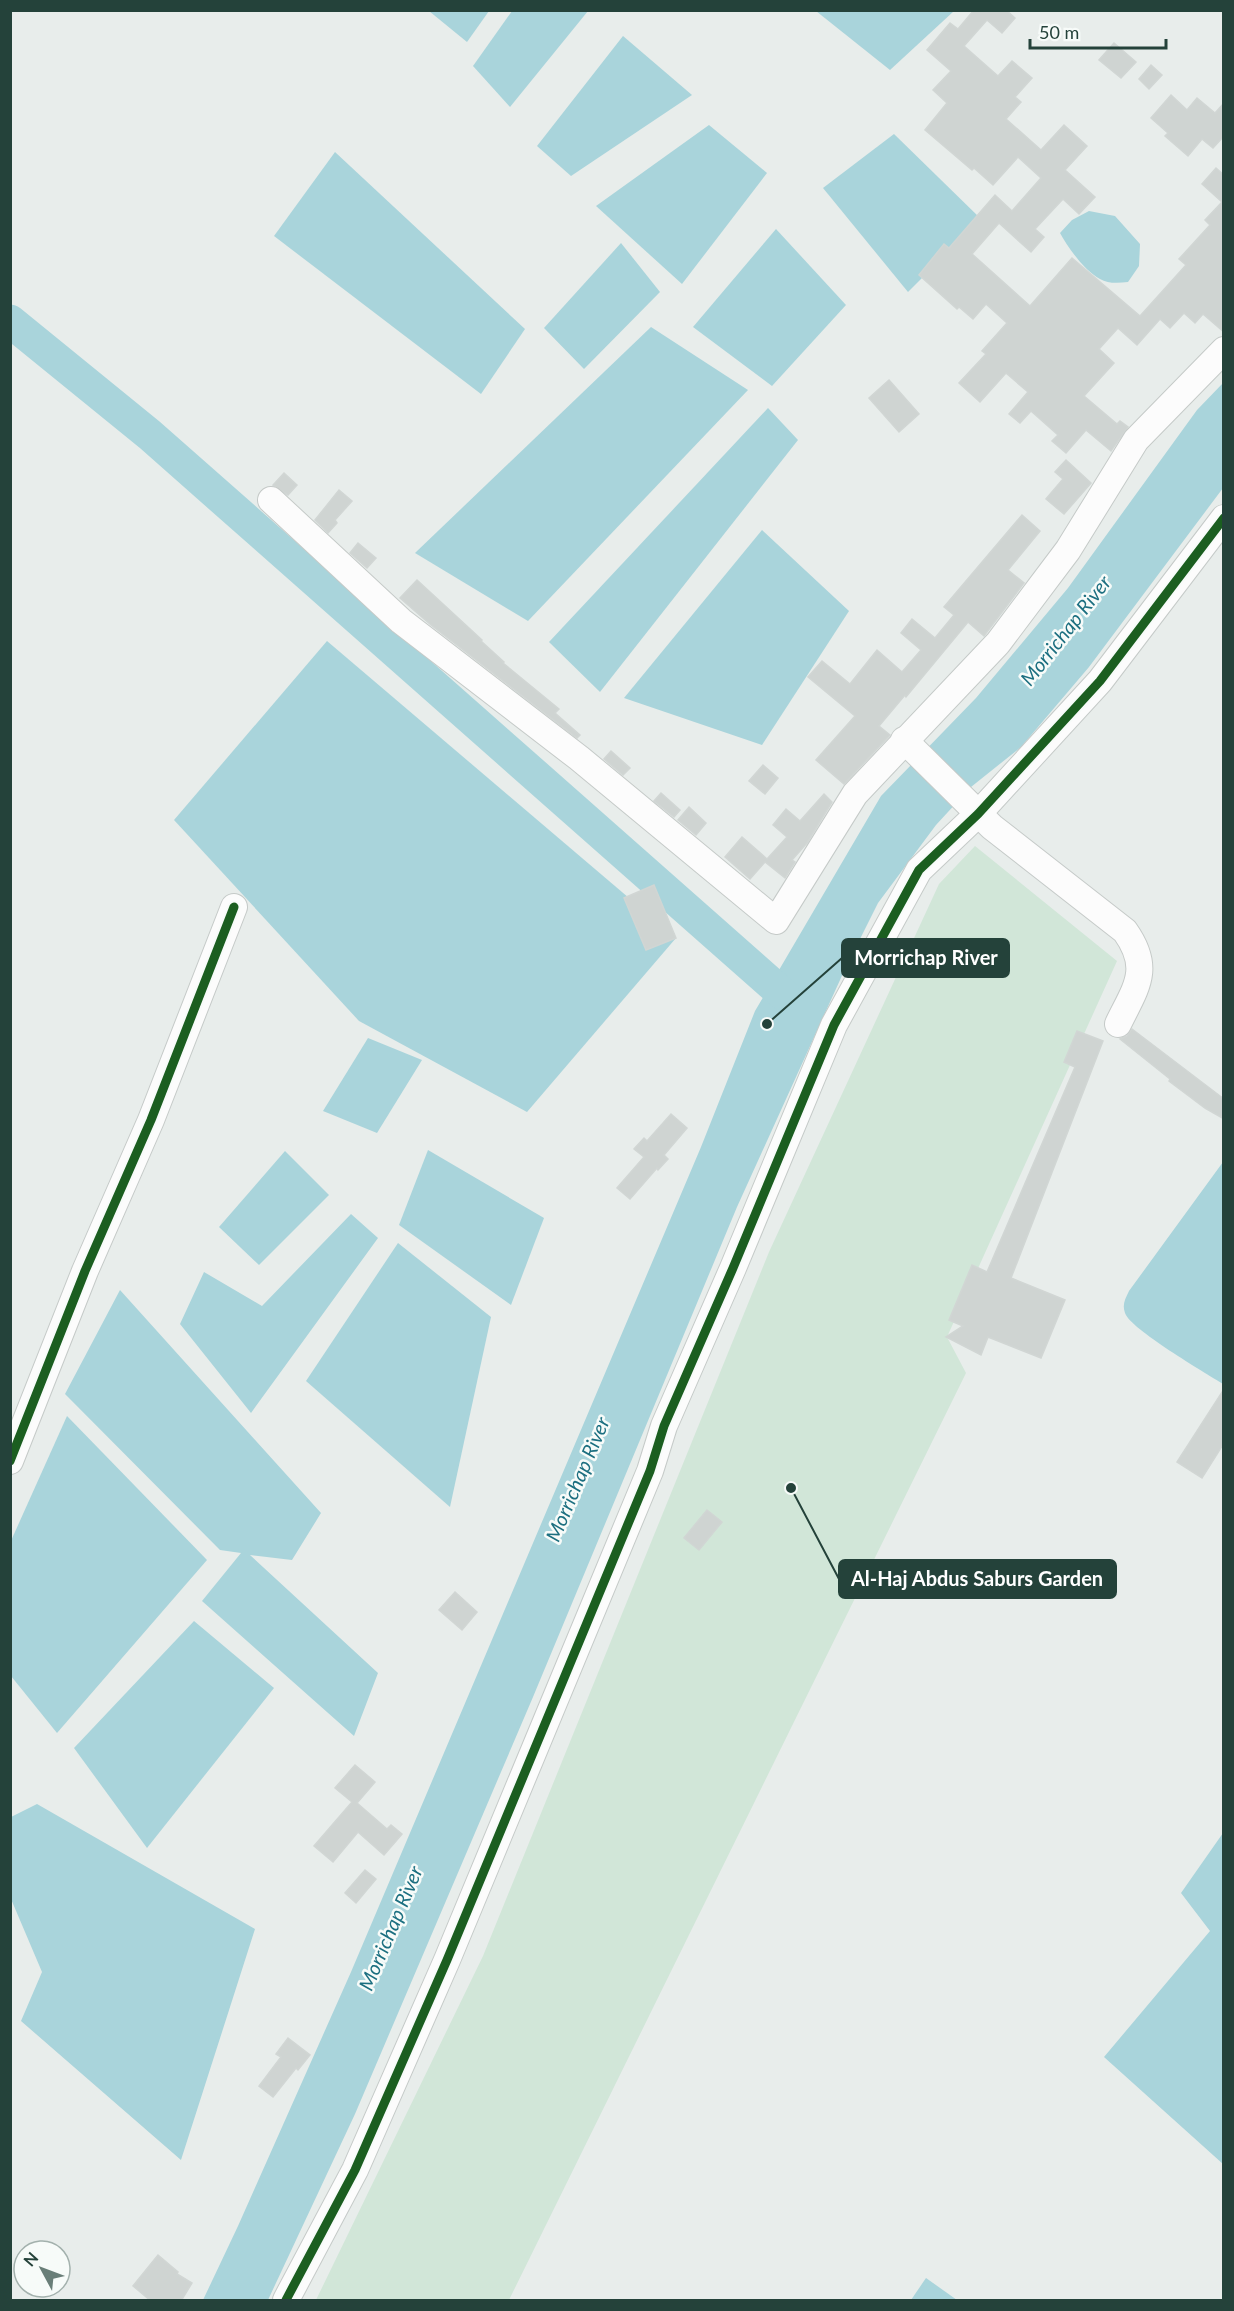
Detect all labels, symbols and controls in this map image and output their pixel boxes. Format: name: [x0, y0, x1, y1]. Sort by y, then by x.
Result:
scale bar: [1030, 12, 1166, 50]
text: 50 m: [1039, 21, 1079, 43]
water label: Morrichap River: [1015, 569, 1116, 690]
callout: Morrichap River: [842, 939, 1009, 977]
text: Morrichap River: [854, 945, 998, 969]
water label: Morrichap River: [540, 1412, 614, 1545]
callout: Al-Haj Abdus Saburs Garden: [839, 1560, 1116, 1598]
text: Al-Haj Abdus Saburs Garden: [850, 1566, 1103, 1590]
water label: Morrichap River: [353, 1861, 427, 1994]
north arrow: [12, 2239, 72, 2299]
text: N: [19, 2248, 42, 2270]

